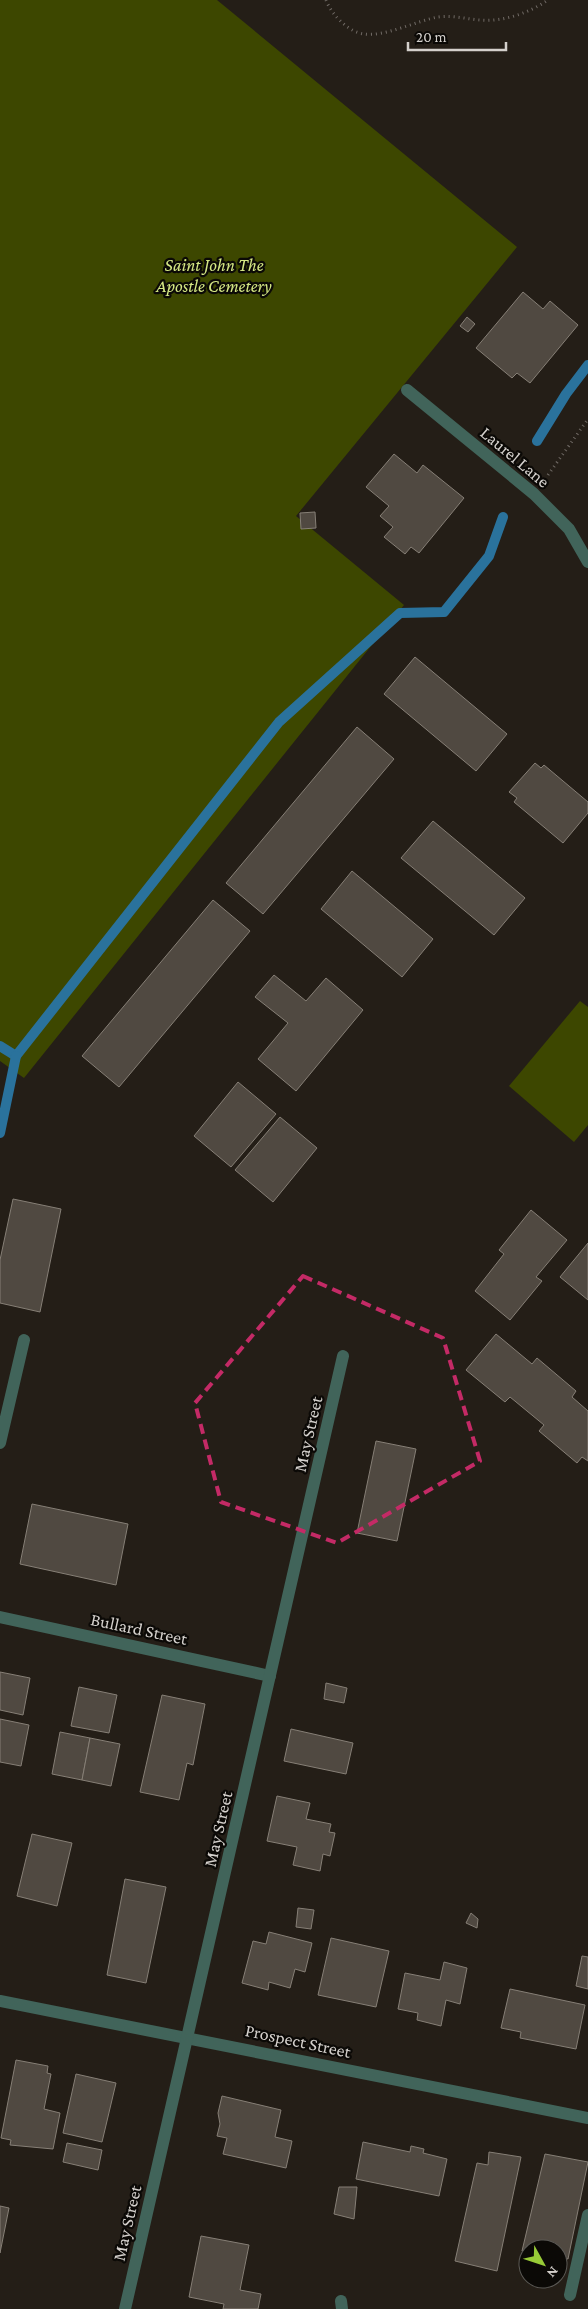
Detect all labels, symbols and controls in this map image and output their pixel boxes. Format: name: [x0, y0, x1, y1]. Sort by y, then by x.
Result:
scale bar: [408, 20, 506, 52]
text: 20 m: [416, 29, 447, 45]
park label: Saint John The Apostle Cemetery: [155, 255, 272, 296]
street label: Laurel Lane: [476, 422, 554, 492]
street label: May Street: [290, 1393, 327, 1474]
street label: Bullard Street: [89, 1609, 190, 1649]
street label: May Street: [200, 1788, 237, 1869]
street label: Prospect Street: [243, 2020, 354, 2062]
street label: May Street: [109, 2182, 146, 2263]
north arrow: [518, 2239, 568, 2289]
text: N: [543, 2264, 562, 2282]

